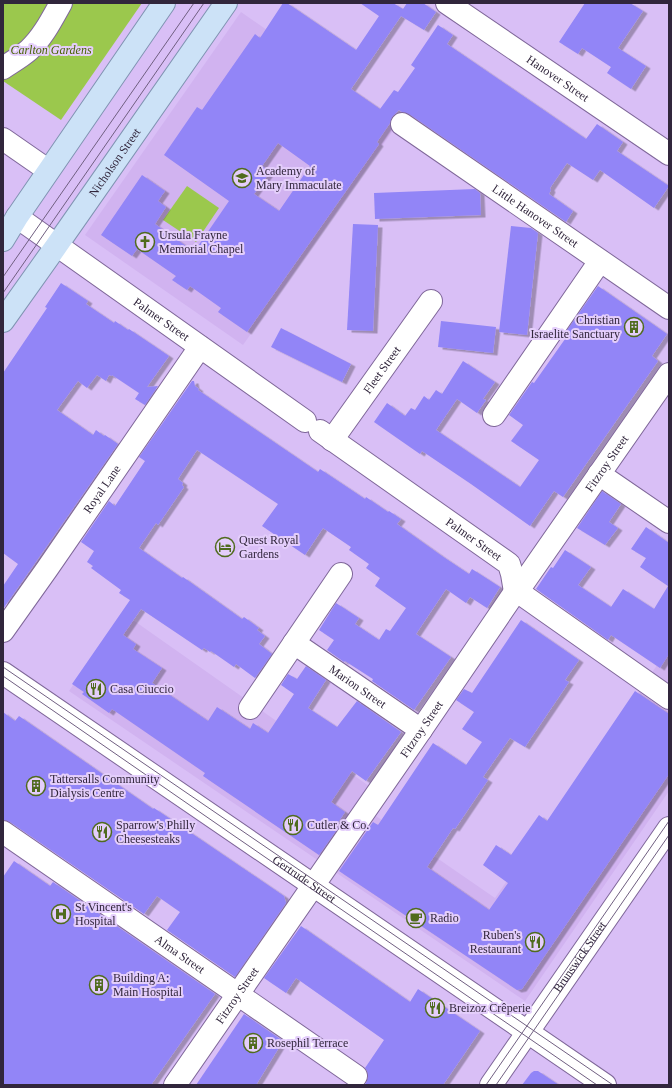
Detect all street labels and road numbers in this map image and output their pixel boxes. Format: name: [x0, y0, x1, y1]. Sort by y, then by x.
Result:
street label: Hanover Street: [524, 52, 592, 105]
street label: Nicholson Street: [86, 125, 144, 199]
street label: Little Hanover Street: [490, 181, 582, 251]
street label: Palmer Street: [131, 295, 193, 344]
street label: Fleet Street: [360, 343, 404, 396]
street label: Fitzroy Street: [582, 432, 632, 494]
street label: Royal Lane: [80, 462, 124, 516]
street label: Palmer Street: [443, 515, 505, 564]
street label: Marion Street: [326, 662, 389, 711]
street label: Fitzroy Street: [397, 697, 446, 760]
street label: Gertrude Street: [270, 853, 339, 906]
street label: Brunswick Street: [550, 918, 610, 995]
street label: Alma Street: [152, 932, 208, 977]
street label: Fitzroy Street: [213, 964, 262, 1026]

